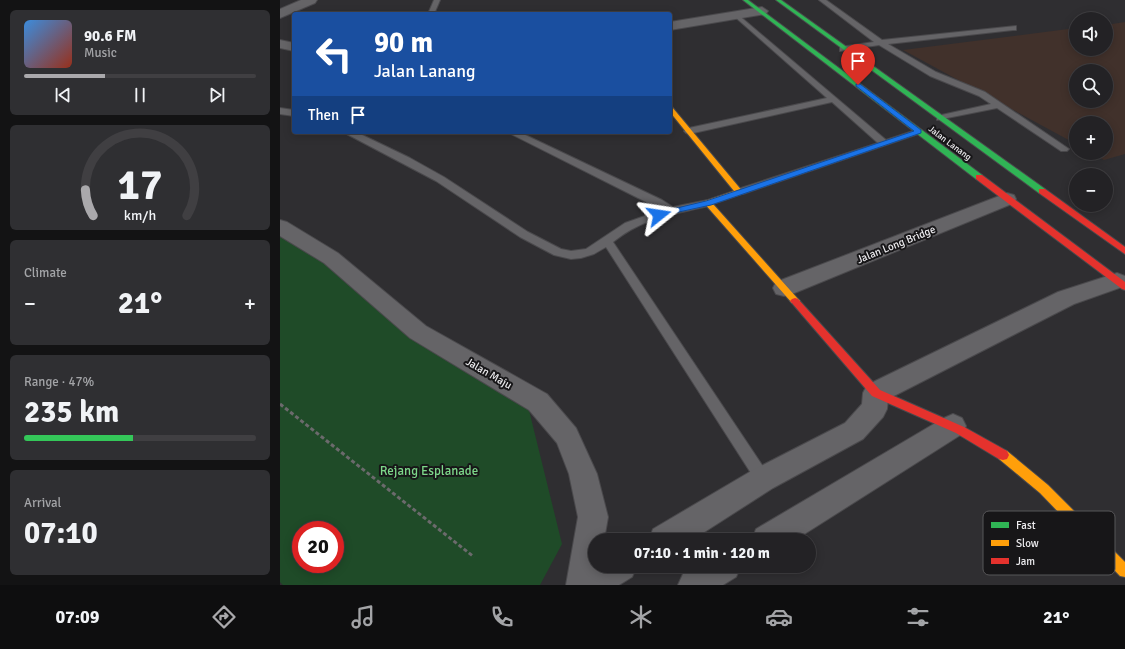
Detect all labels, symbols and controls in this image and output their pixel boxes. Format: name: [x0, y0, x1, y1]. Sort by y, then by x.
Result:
map controls: [1069, 12, 1113, 212]
button: sound: [1069, 12, 1113, 56]
text: 90 m: [374, 26, 433, 60]
text: 90.6 FM: [84, 27, 136, 45]
icon: left: [308, 28, 360, 80]
pin: [841, 44, 875, 85]
text: Music: [84, 45, 117, 61]
icon: arrive: [847, 50, 869, 72]
text: Jalan Lanang: [374, 60, 476, 82]
button: search: [1069, 64, 1113, 108]
icon: previous: [52, 84, 74, 106]
icon: pause: [129, 84, 151, 106]
icon: next: [206, 84, 228, 106]
icon: arrive: [347, 104, 369, 126]
text: Then: [308, 106, 339, 124]
button: +: [1069, 116, 1113, 160]
street label: Jalan Lanang: [926, 124, 973, 163]
text: 17: [118, 159, 162, 210]
button: −: [1069, 168, 1113, 212]
position arrow: [638, 194, 680, 236]
text: km/h: [124, 206, 156, 223]
street label: Jalan Long Bridge: [855, 223, 937, 266]
text: Climate: [24, 265, 67, 281]
text: 21°: [118, 285, 162, 322]
text: −: [24, 290, 36, 317]
text: +: [244, 290, 256, 317]
street label: Jalan Maju: [463, 355, 514, 392]
text: Range · 47%: [24, 374, 94, 390]
text: 235 km: [24, 394, 119, 431]
park label: Rejang Esplanade: [380, 463, 478, 479]
text: Arrival: [24, 495, 61, 511]
legend: [983, 511, 1115, 575]
text: 07:10: [24, 515, 98, 552]
text: Fast: [1016, 519, 1036, 532]
speed limit sign: 20: [292, 521, 344, 573]
text: Slow: [1016, 537, 1039, 550]
text: 07:10 · 1 min · 120 m: [634, 544, 770, 562]
text: Jam: [1016, 555, 1035, 568]
icon: directions: [210, 603, 238, 631]
icon: music: [349, 603, 377, 631]
icon: phone: [488, 603, 516, 631]
icon: climate: [627, 603, 655, 631]
icon: car: [765, 603, 793, 631]
icon: filters: [904, 603, 932, 631]
text: 07:09: [55, 606, 100, 628]
text: 21°: [1043, 606, 1070, 628]

